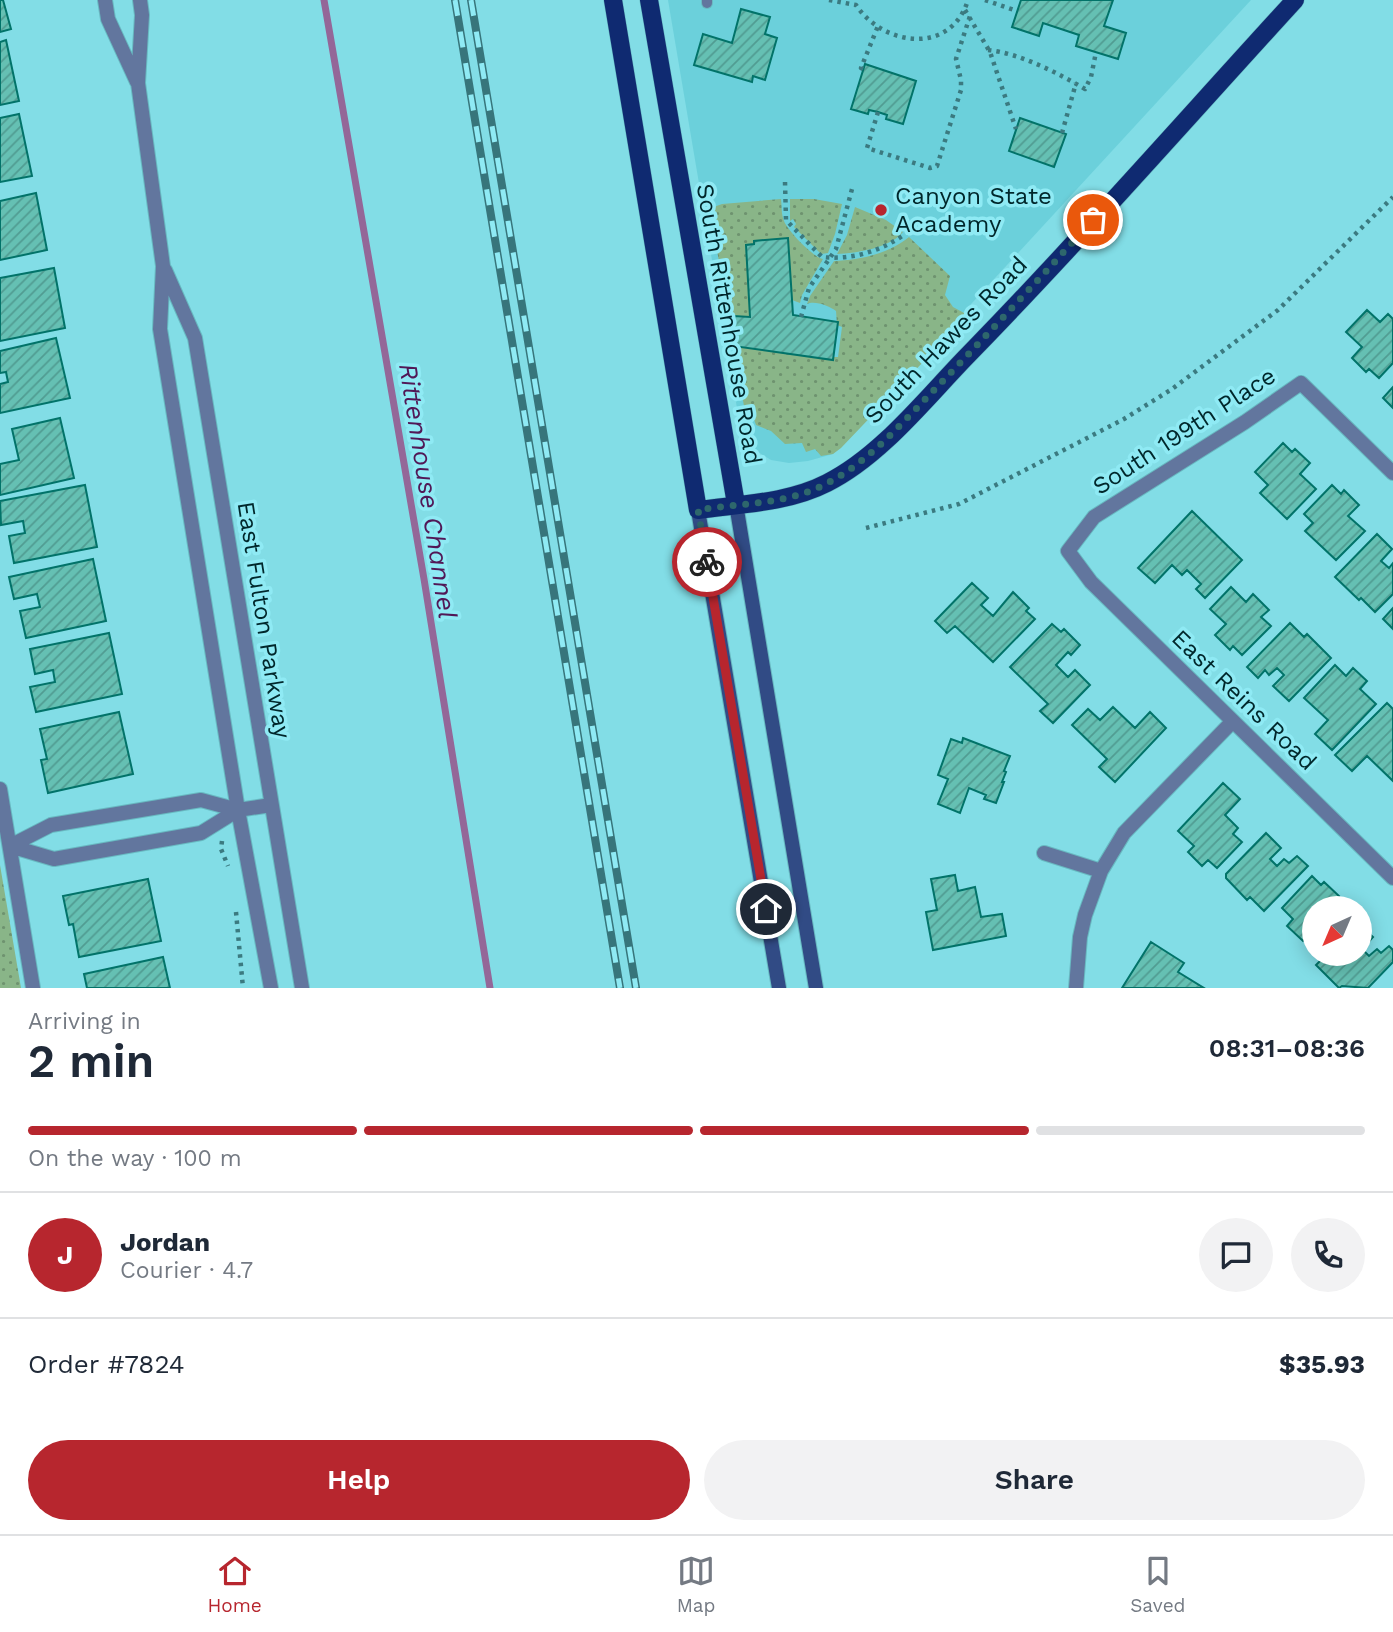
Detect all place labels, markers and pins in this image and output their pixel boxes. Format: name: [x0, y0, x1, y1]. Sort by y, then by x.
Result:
place label: Canyon State Academy: [895, 182, 1052, 238]
pin: [1063, 190, 1123, 250]
marker: Canyon State Academy: [873, 202, 889, 218]
pin: [736, 879, 796, 939]

